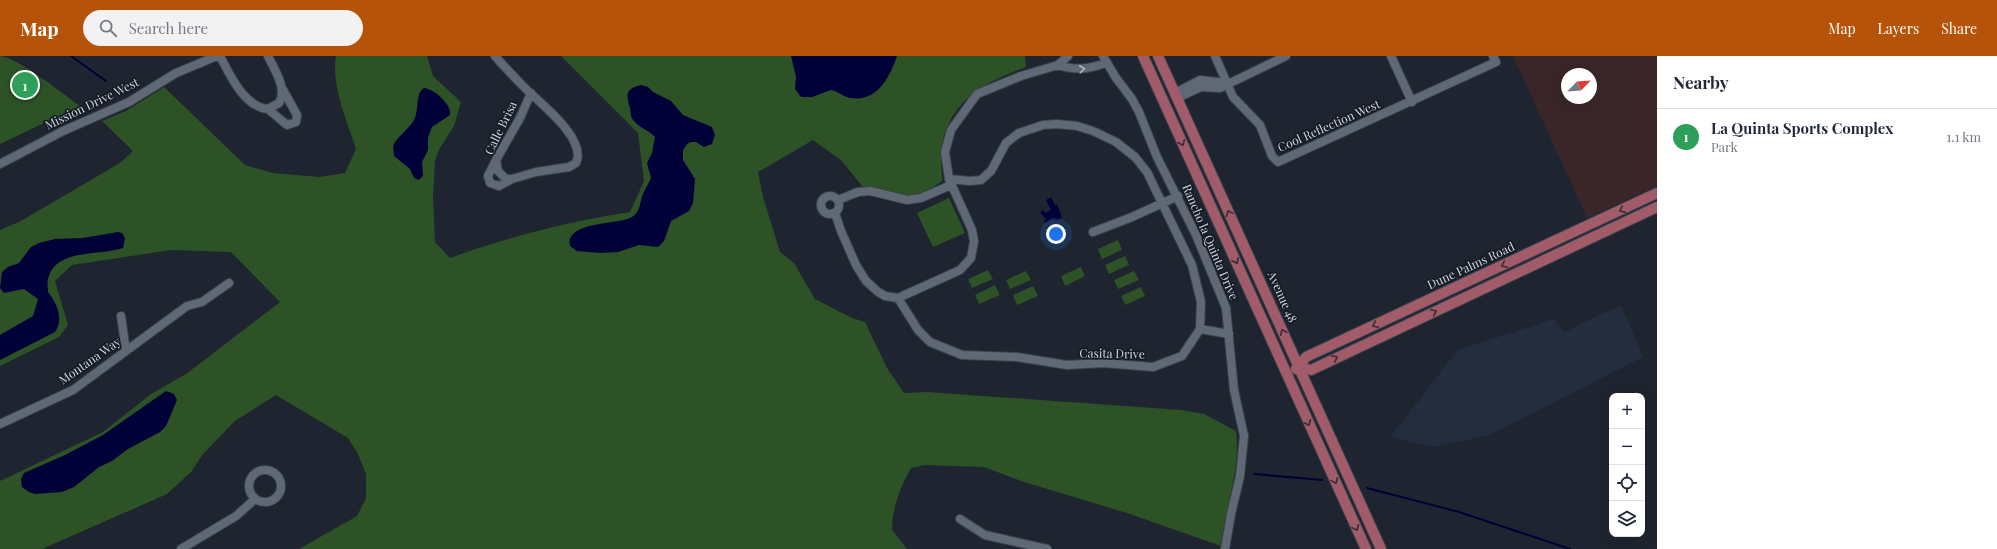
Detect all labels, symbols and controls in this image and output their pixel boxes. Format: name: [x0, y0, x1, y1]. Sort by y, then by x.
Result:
search box: [83, 10, 363, 46]
text: Map: [20, 15, 59, 41]
icon: search: [97, 17, 119, 39]
text: Search here: [129, 18, 208, 38]
text: Map: [1828, 19, 1856, 38]
text: Layers: [1878, 19, 1919, 38]
text: Share: [1941, 19, 1977, 38]
one-way arrow: [1079, 64, 1085, 73]
north arrow: [1561, 68, 1597, 104]
pin: 1: [12, 70, 38, 100]
text: Nearby: [1673, 71, 1728, 93]
street label: Mission Drive West: [42, 73, 142, 133]
street label: Cool Reflection West: [1275, 95, 1383, 155]
street label: Calle Brisa: [480, 98, 520, 157]
text: La Quinta Sports Complex: [1711, 118, 1893, 138]
text: 1: [1684, 128, 1688, 145]
text: 1.1 km: [1947, 128, 1981, 145]
text: Park: [1711, 138, 1738, 155]
one-way arrow: [1178, 139, 1186, 146]
street label: Rancho la Quinta Drive: [1179, 181, 1243, 302]
one-way arrow: [1618, 205, 1626, 213]
one-way arrow: [1226, 210, 1234, 217]
your location: [1046, 224, 1066, 244]
street label: Dune Palms Road: [1424, 238, 1517, 292]
one-way arrow: [1231, 258, 1239, 265]
one-way arrow: [1501, 260, 1508, 268]
street label: Avenue 48: [1264, 268, 1301, 325]
one-way arrow: [1430, 309, 1438, 317]
one-way arrow: [1372, 320, 1380, 328]
one-way arrow: [1280, 328, 1288, 336]
street label: Montana Way: [55, 333, 124, 387]
street label: Casita Drive: [1079, 344, 1145, 362]
one-way arrow: [1331, 355, 1339, 363]
map controls: [1609, 393, 1645, 537]
button: +: [1609, 393, 1645, 429]
one-way arrow: [1304, 419, 1312, 426]
button: −: [1609, 429, 1645, 465]
button: locate: [1609, 465, 1645, 501]
one-way arrow: [1330, 476, 1338, 484]
button: layers: [1609, 501, 1645, 537]
one-way arrow: [1351, 523, 1359, 531]

